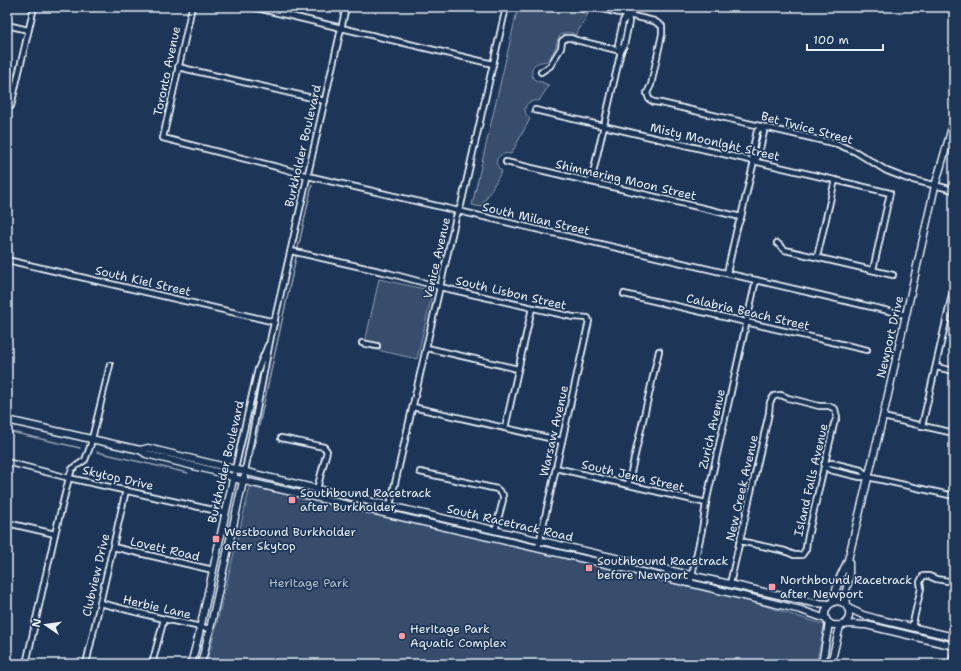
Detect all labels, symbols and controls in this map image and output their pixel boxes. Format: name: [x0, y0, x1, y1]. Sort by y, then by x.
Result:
street label: Toronto Avenue: [150, 25, 184, 117]
scale bar: [807, 26, 883, 52]
text: 100 m: [813, 32, 849, 48]
street label: Burkholder Boulevard: [281, 83, 325, 209]
street label: Bet Twice Street: [759, 108, 855, 148]
street label: Misty Moonlght Street: [649, 119, 781, 165]
street label: Shimmering Moon Street: [554, 156, 698, 204]
street label: South Milan Street: [481, 199, 591, 239]
street label: Venice Avenue: [420, 215, 454, 300]
street label: South Kiel Street: [94, 262, 192, 300]
street label: South Lisbon Street: [454, 272, 568, 314]
street label: Calabria Beach Street: [685, 290, 811, 334]
street label: Newport Drive: [873, 294, 907, 380]
street label: Warsaw Avenue: [536, 384, 572, 478]
street label: Zurich Avenue: [695, 387, 729, 471]
street label: Burkholder Boulevard: [204, 399, 248, 525]
street label: Island Falls Avenue: [790, 422, 832, 538]
street label: New Creek Avenue: [722, 433, 762, 543]
street label: South Jena Street: [580, 456, 686, 496]
street label: Skytop Drive: [81, 462, 155, 494]
place label: Southbound Racetrack after Burkholder: [300, 485, 431, 515]
marker: Southbound Racetrack after Burkholder: [287, 495, 297, 505]
street label: South Racetrack Road: [445, 501, 575, 545]
place label: Westbound Burkholder after Skytop: [224, 524, 357, 554]
street label: Clubview Drive: [79, 532, 113, 618]
street label: Lovett Road: [129, 533, 202, 565]
marker: Westbound Burkholder after Skytop: [211, 534, 221, 544]
place label: Southbound Racetrack before Newport: [597, 553, 728, 583]
marker: Southbound Racetrack before Newport: [584, 563, 594, 573]
place label: Northbound Racetrack after Newport: [780, 572, 912, 602]
park label: Heritage Park: [269, 575, 349, 591]
marker: Northbound Racetrack after Newport: [767, 582, 777, 592]
street label: Herbie Lane: [121, 591, 193, 623]
north arrow: [26, 605, 66, 645]
text: N: [28, 617, 45, 629]
place label: Heritage Park Aquatic Complex: [410, 621, 506, 651]
marker: Heritage Park Aquatic Complex: [397, 631, 407, 641]

